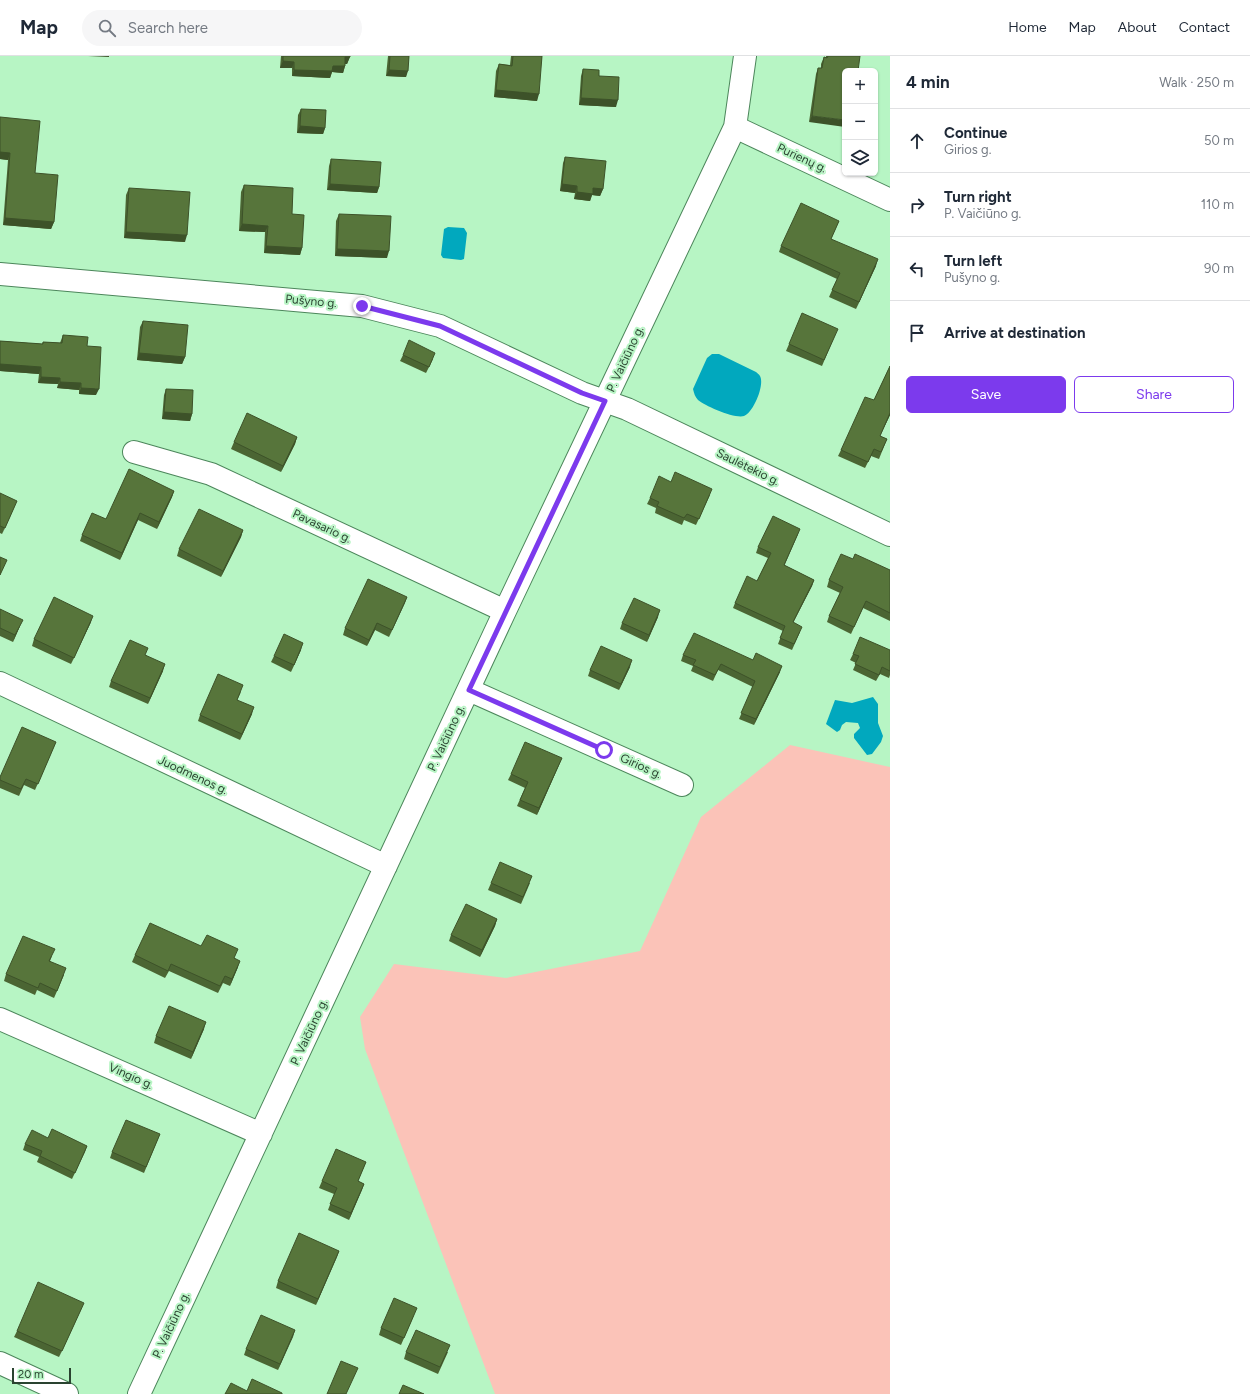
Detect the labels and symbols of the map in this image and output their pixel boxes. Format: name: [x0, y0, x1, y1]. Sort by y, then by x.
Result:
street label: Purienų g.: [775, 140, 829, 176]
street label: Pušyno g.: [285, 292, 337, 310]
route end: [353, 297, 371, 315]
street label: P. Vaičiūno g.: [604, 324, 646, 394]
street label: Saulėtekio g.: [714, 446, 782, 488]
street label: Pavasario g.: [290, 506, 354, 546]
street label: P. Vaičiūno g.: [425, 703, 467, 773]
route start: [595, 741, 613, 759]
street label: Girios g.: [618, 751, 664, 781]
street label: Juodmenos g.: [156, 753, 230, 797]
street label: P. Vaičiūno g.: [288, 997, 330, 1067]
street label: Vingio g.: [107, 1060, 155, 1092]
street label: P. Vaičiūno g.: [150, 1290, 192, 1360]
scale bar: [12, 1366, 71, 1385]

